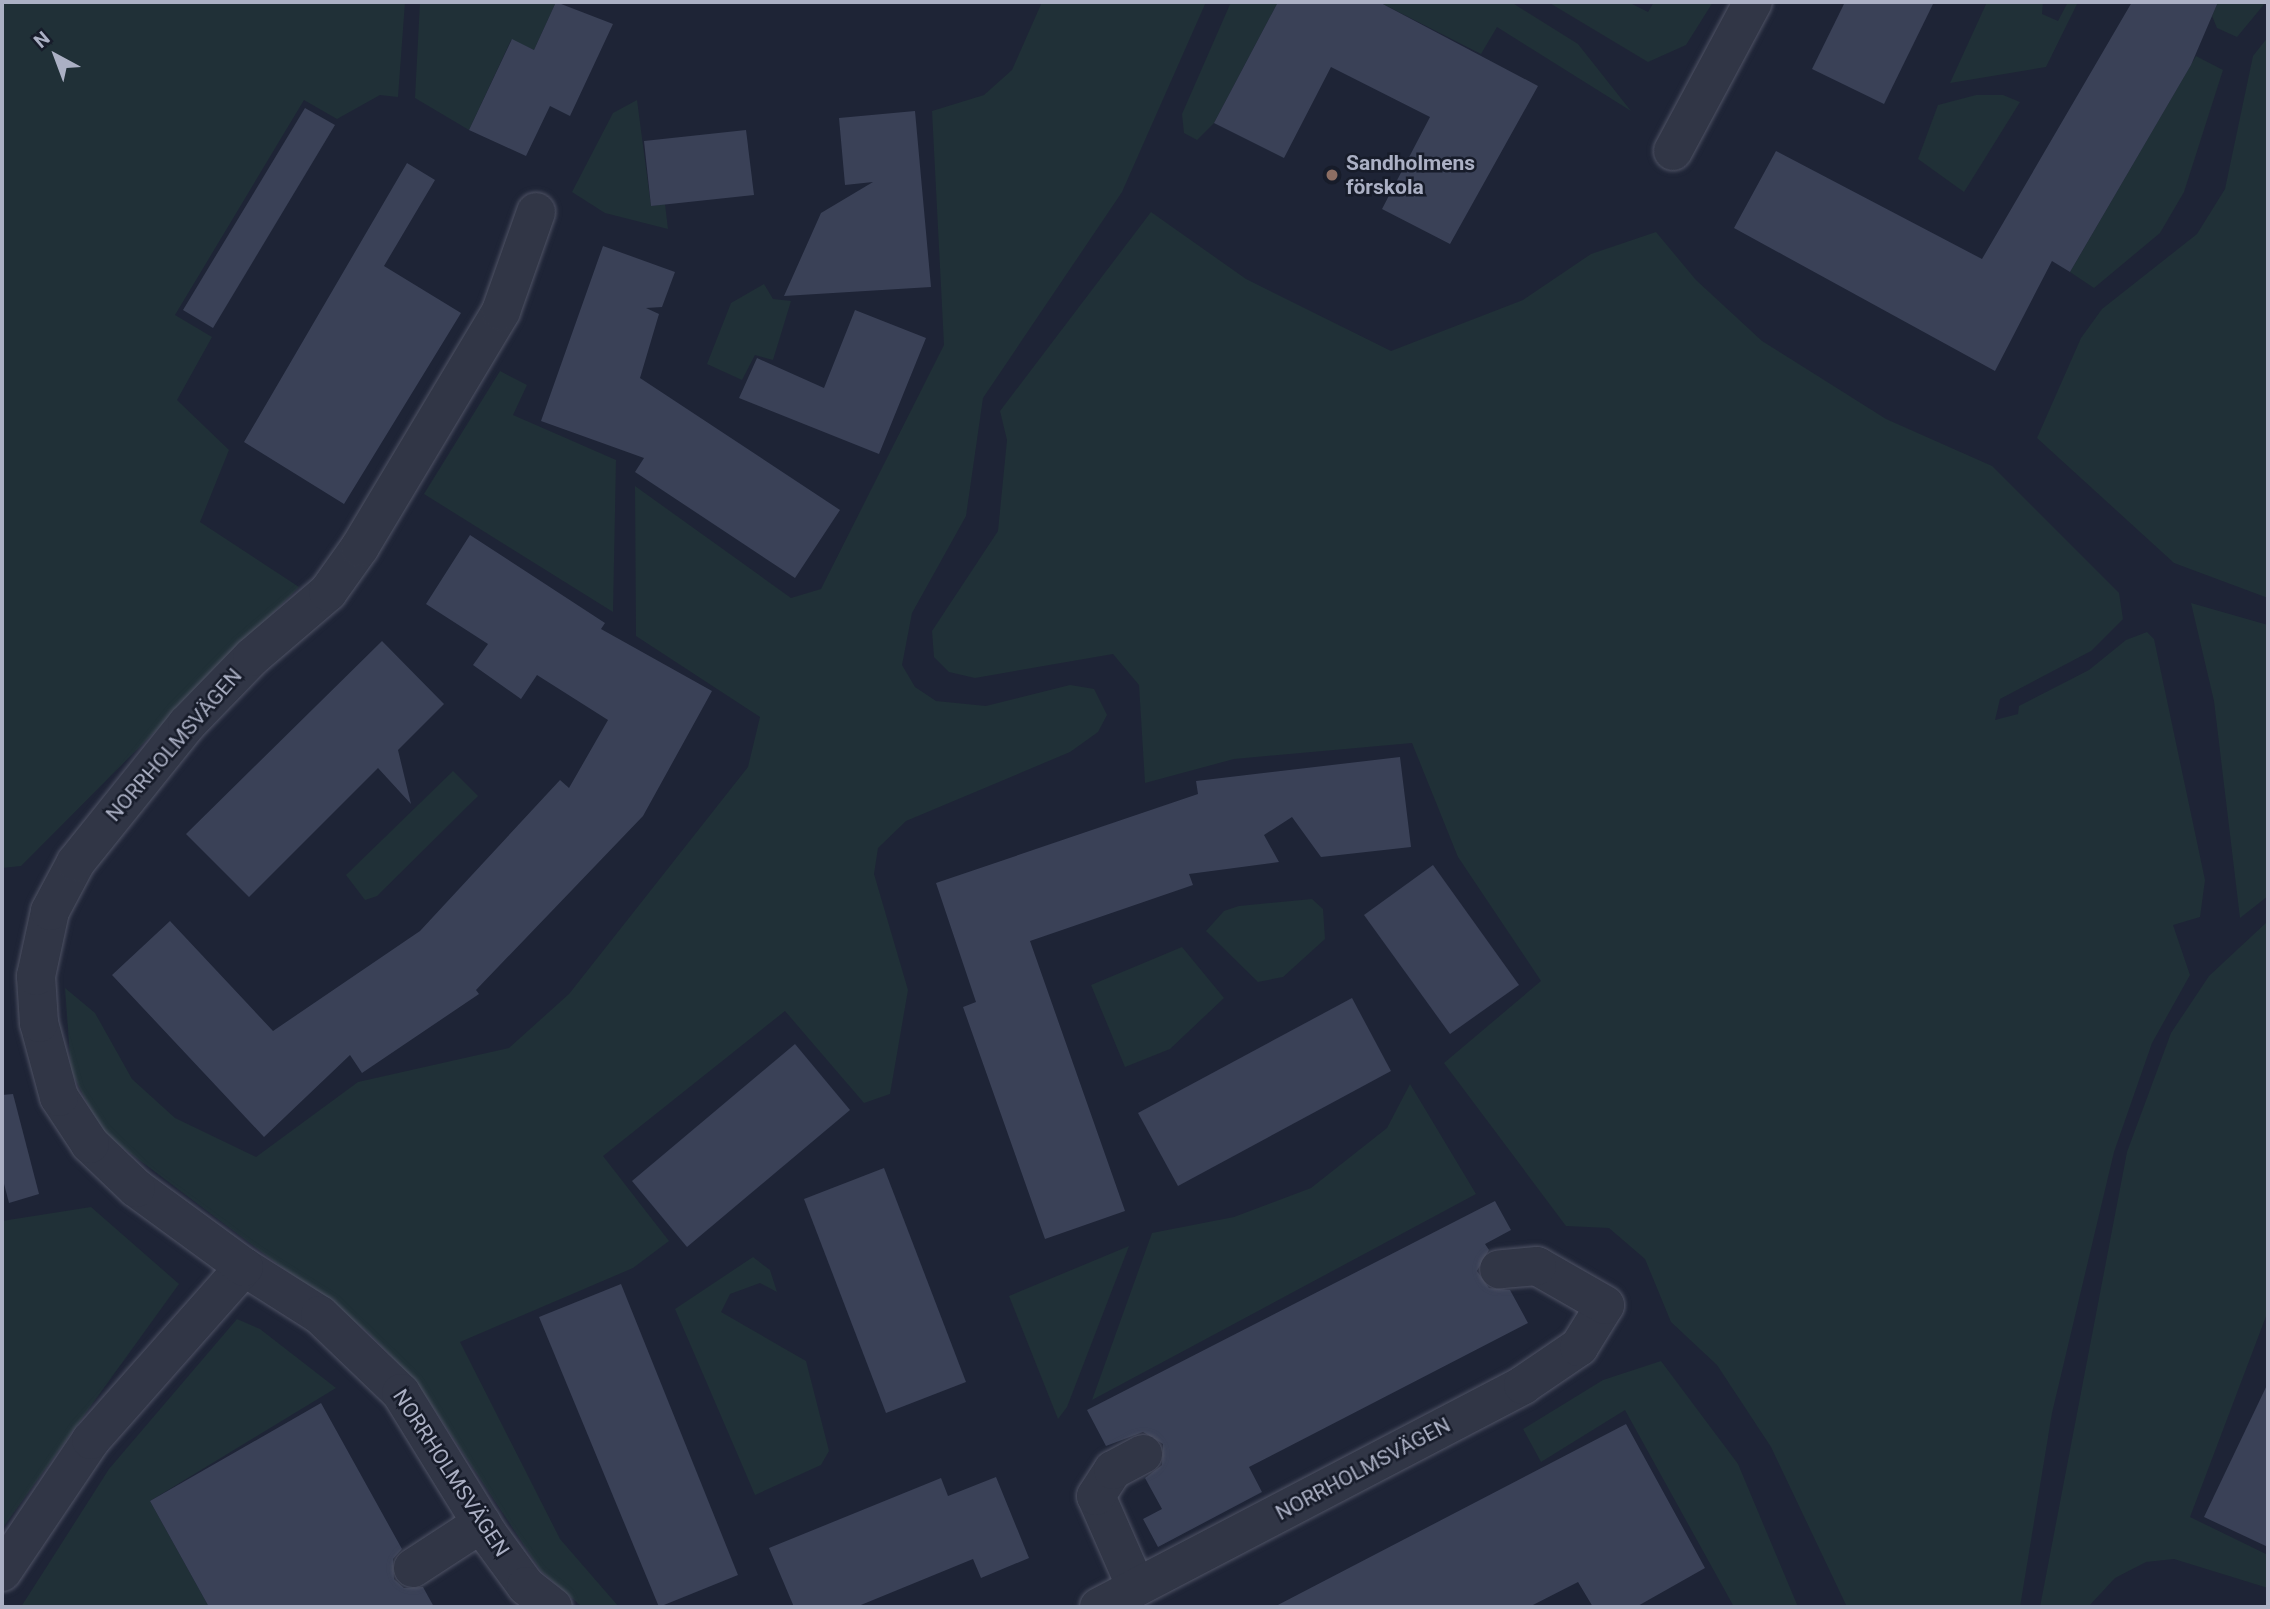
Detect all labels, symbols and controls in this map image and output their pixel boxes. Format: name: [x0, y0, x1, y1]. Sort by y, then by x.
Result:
north arrow: [21, 21, 91, 91]
text: N: [29, 27, 54, 53]
place label: Sandholmens förskola: [1346, 150, 1475, 200]
marker: Sandholmens förskola: [1324, 167, 1340, 183]
street label: NORRHOLMSVÄGEN: [101, 663, 247, 827]
street label: NORRHOLMSVÄGEN: [388, 1385, 514, 1561]
street label: NORRHOLMSVÄGEN: [1271, 1412, 1455, 1526]

